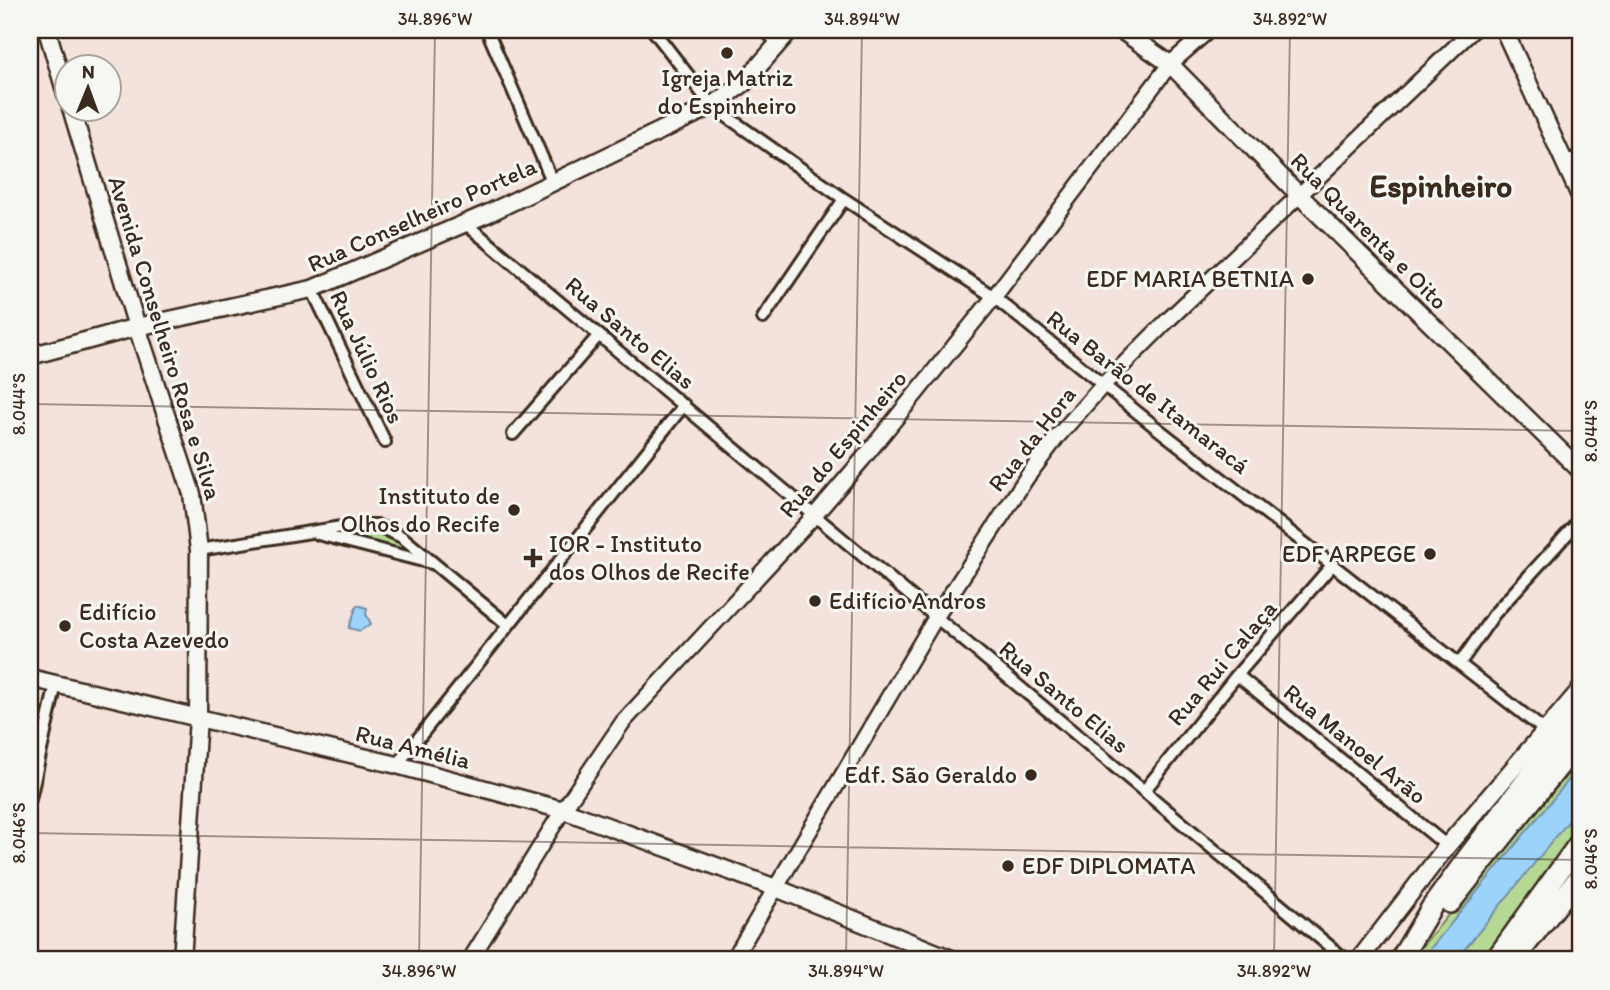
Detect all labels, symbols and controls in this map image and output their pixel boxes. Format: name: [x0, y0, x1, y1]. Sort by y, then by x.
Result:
text: 34.896°W: [398, 8, 472, 30]
text: 34.894°W: [824, 8, 900, 30]
text: 34.892°W: [1253, 8, 1327, 30]
marker: Igreja Matriz do Espinheiro: [719, 45, 735, 61]
north arrow: [52, 52, 122, 122]
text: N: [82, 60, 95, 83]
place label: Igreja Matriz do Espinheiro: [658, 63, 796, 120]
street label: Rua Quarenta e Oito: [1285, 146, 1454, 315]
street label: Rua Conselheiro Portela: [303, 151, 541, 278]
district label: Espinheiro: [1369, 167, 1513, 205]
street label: Avenida Conselheiro Rosa e Silva: [102, 172, 229, 504]
place label: EDF MARIA BETNIA: [1086, 264, 1294, 293]
street label: Rua Santo Elias: [560, 270, 701, 395]
marker: EDF MARIA BETNIA: [1300, 271, 1316, 287]
street label: Rua Júlio Rios: [324, 286, 411, 428]
street label: Rua Barão de Itamaracá: [1041, 303, 1256, 480]
street label: Rua do Espinheiro: [772, 364, 913, 523]
text: 8.044°S: [8, 373, 30, 435]
street label: Rua da Hora: [981, 380, 1082, 497]
text: 8.044°S: [1580, 400, 1602, 462]
place label: Instituto de Olhos do Recife: [341, 481, 500, 538]
marker: Instituto de Olhos do Recife: [506, 502, 522, 518]
place label: IOR - Instituto dos Olhos de Recife: [549, 529, 750, 586]
place label: EDF ARPEGE: [1282, 539, 1416, 568]
marker: EDF ARPEGE: [1422, 546, 1438, 562]
marker: IOR - Instituto dos Olhos de Recife: [523, 548, 543, 568]
place label: Edifício Andros: [829, 586, 986, 615]
marker: Edifício Andros: [807, 593, 823, 609]
street label: Rua Rui Calaça: [1161, 594, 1283, 731]
place label: Edifício Costa Azevedo: [79, 597, 229, 654]
marker: Edifício Costa Azevedo: [57, 618, 73, 634]
street label: Rua Santo Elias: [994, 634, 1135, 759]
street label: Rua Manoel Arão: [1278, 677, 1433, 810]
street label: Rua Amélia: [353, 718, 474, 775]
place label: Edf. São Geraldo: [844, 760, 1017, 789]
marker: Edf. São Geraldo: [1023, 767, 1039, 783]
text: 8.046°S: [8, 802, 30, 864]
text: 8.046°S: [1580, 828, 1602, 890]
place label: EDF DIPLOMATA: [1022, 851, 1196, 880]
marker: EDF DIPLOMATA: [1000, 858, 1016, 874]
text: 34.896°W: [382, 960, 456, 982]
text: 34.894°W: [808, 960, 884, 982]
text: 34.892°W: [1237, 960, 1311, 982]

